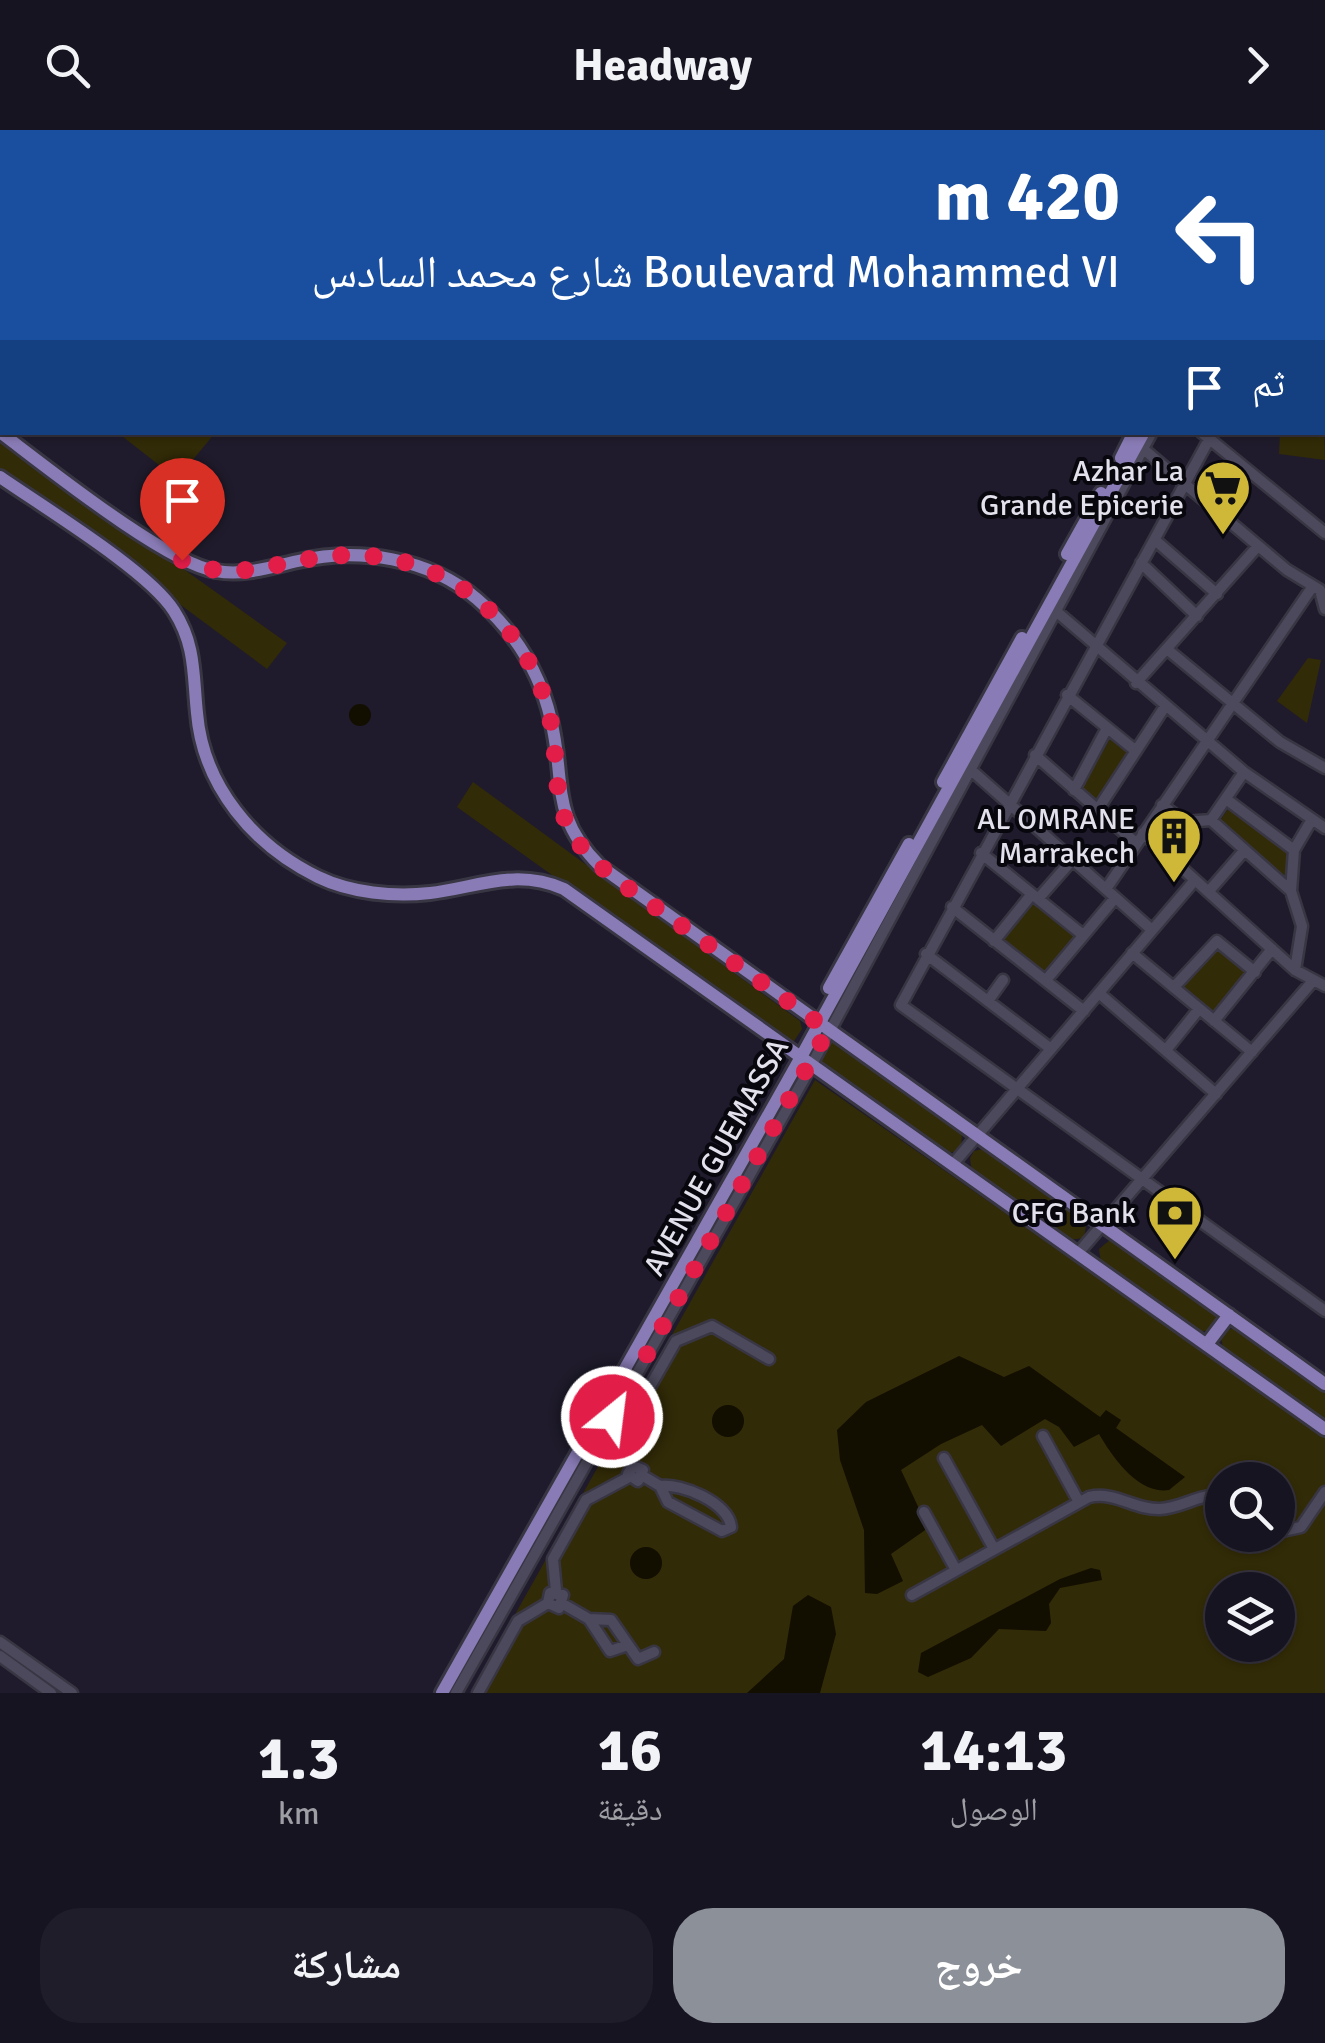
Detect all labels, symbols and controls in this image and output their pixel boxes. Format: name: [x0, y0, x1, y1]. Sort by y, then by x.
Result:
icon: search: [40, 38, 95, 93]
text: Headway: [573, 38, 752, 93]
icon: forward: [1230, 38, 1285, 93]
text: 420 m: [935, 153, 1120, 239]
icon: left: [1155, 170, 1285, 300]
text: Boulevard Mohammed VI شارع محمد السادس: [311, 245, 1120, 300]
icon: arrive: [1177, 360, 1232, 415]
text: ثم: [1252, 360, 1285, 407]
place label: Azhar La Grande Epicerie: [980, 453, 1184, 524]
pin: [140, 458, 225, 561]
supermarket icon: Azhar La Grande Epicerie: [1193, 458, 1253, 537]
icon: arrive: [155, 473, 210, 528]
place label: AL OMRANE Marrakech: [977, 801, 1135, 872]
building icon: AL OMRANE Marrakech: [1144, 806, 1204, 885]
street label: AVENUE GUEMASSA: [636, 1032, 797, 1282]
bank icon: CFG Bank: [1145, 1183, 1205, 1262]
place label: CFG Bank: [1012, 1195, 1136, 1232]
position arrow: [560, 1365, 664, 1469]
map controls: [1205, 1462, 1295, 1662]
button: search: [1205, 1462, 1295, 1552]
button: layers: [1205, 1572, 1295, 1662]
text: 16: [597, 1714, 662, 1788]
text: 14:13: [920, 1714, 1067, 1788]
text: 1.3: [258, 1722, 340, 1796]
text: دقيقة: [597, 1790, 662, 1829]
text: الوصول: [949, 1790, 1038, 1829]
text: km: [278, 1794, 319, 1833]
button: مشاركة: [40, 1908, 653, 2023]
button: خروج: [673, 1908, 1285, 2023]

